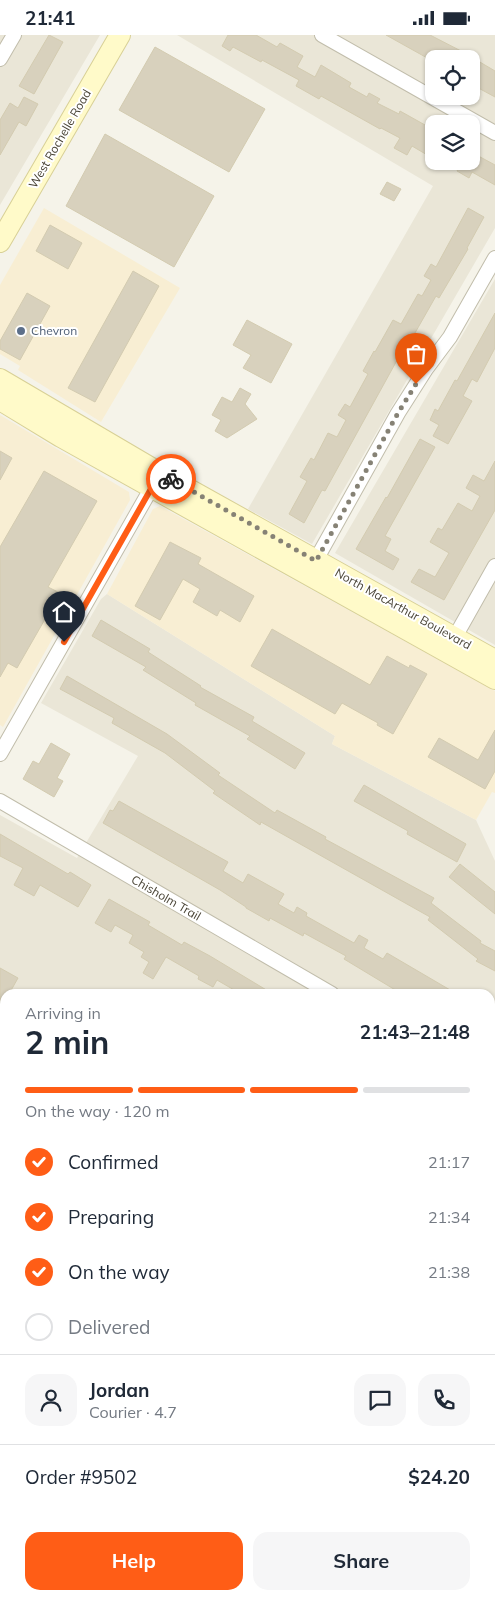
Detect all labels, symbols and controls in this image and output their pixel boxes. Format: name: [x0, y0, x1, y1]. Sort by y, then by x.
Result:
text: 21:41: [25, 6, 75, 30]
map controls: [425, 50, 480, 170]
button: locate: [425, 50, 480, 105]
street label: West Rochelle Road: [25, 87, 94, 191]
button: layers: [425, 115, 480, 170]
place label: Chevron: [31, 323, 77, 338]
marker: Chevron: [15, 325, 27, 337]
pin: [395, 333, 437, 384]
icon: bag: [402, 340, 430, 368]
courier: [146, 454, 196, 504]
icon: bike: [157, 465, 185, 493]
street label: North MacArthur Boulevard: [332, 565, 474, 652]
pin: [43, 591, 85, 642]
icon: home: [50, 598, 78, 626]
street label: Chisholm Trail: [129, 872, 204, 924]
text: Arriving in: [25, 1003, 101, 1023]
text: 21:43–21:48: [360, 1020, 470, 1044]
text: 2 min: [25, 1022, 109, 1062]
text: On the way · 120 m: [25, 1101, 170, 1121]
icon: check: [25, 1148, 53, 1176]
text: Confirmed: [68, 1150, 159, 1174]
text: 21:17: [428, 1152, 470, 1172]
icon: check: [25, 1203, 53, 1231]
text: Preparing: [68, 1205, 154, 1229]
text: 21:34: [428, 1207, 470, 1227]
icon: check: [25, 1258, 53, 1286]
text: On the way: [68, 1260, 170, 1284]
text: 21:38: [428, 1262, 470, 1282]
text: Delivered: [68, 1315, 150, 1339]
button: person: [25, 1374, 77, 1426]
button: chat: [354, 1374, 406, 1426]
button: phone: [418, 1374, 470, 1426]
text: Jordan: [89, 1378, 149, 1402]
text: Courier · 4.7: [89, 1402, 177, 1422]
text: Order #9502: [25, 1465, 137, 1489]
text: $24.20: [408, 1465, 470, 1489]
button: Help: [25, 1532, 243, 1590]
button: Share: [253, 1532, 470, 1590]

